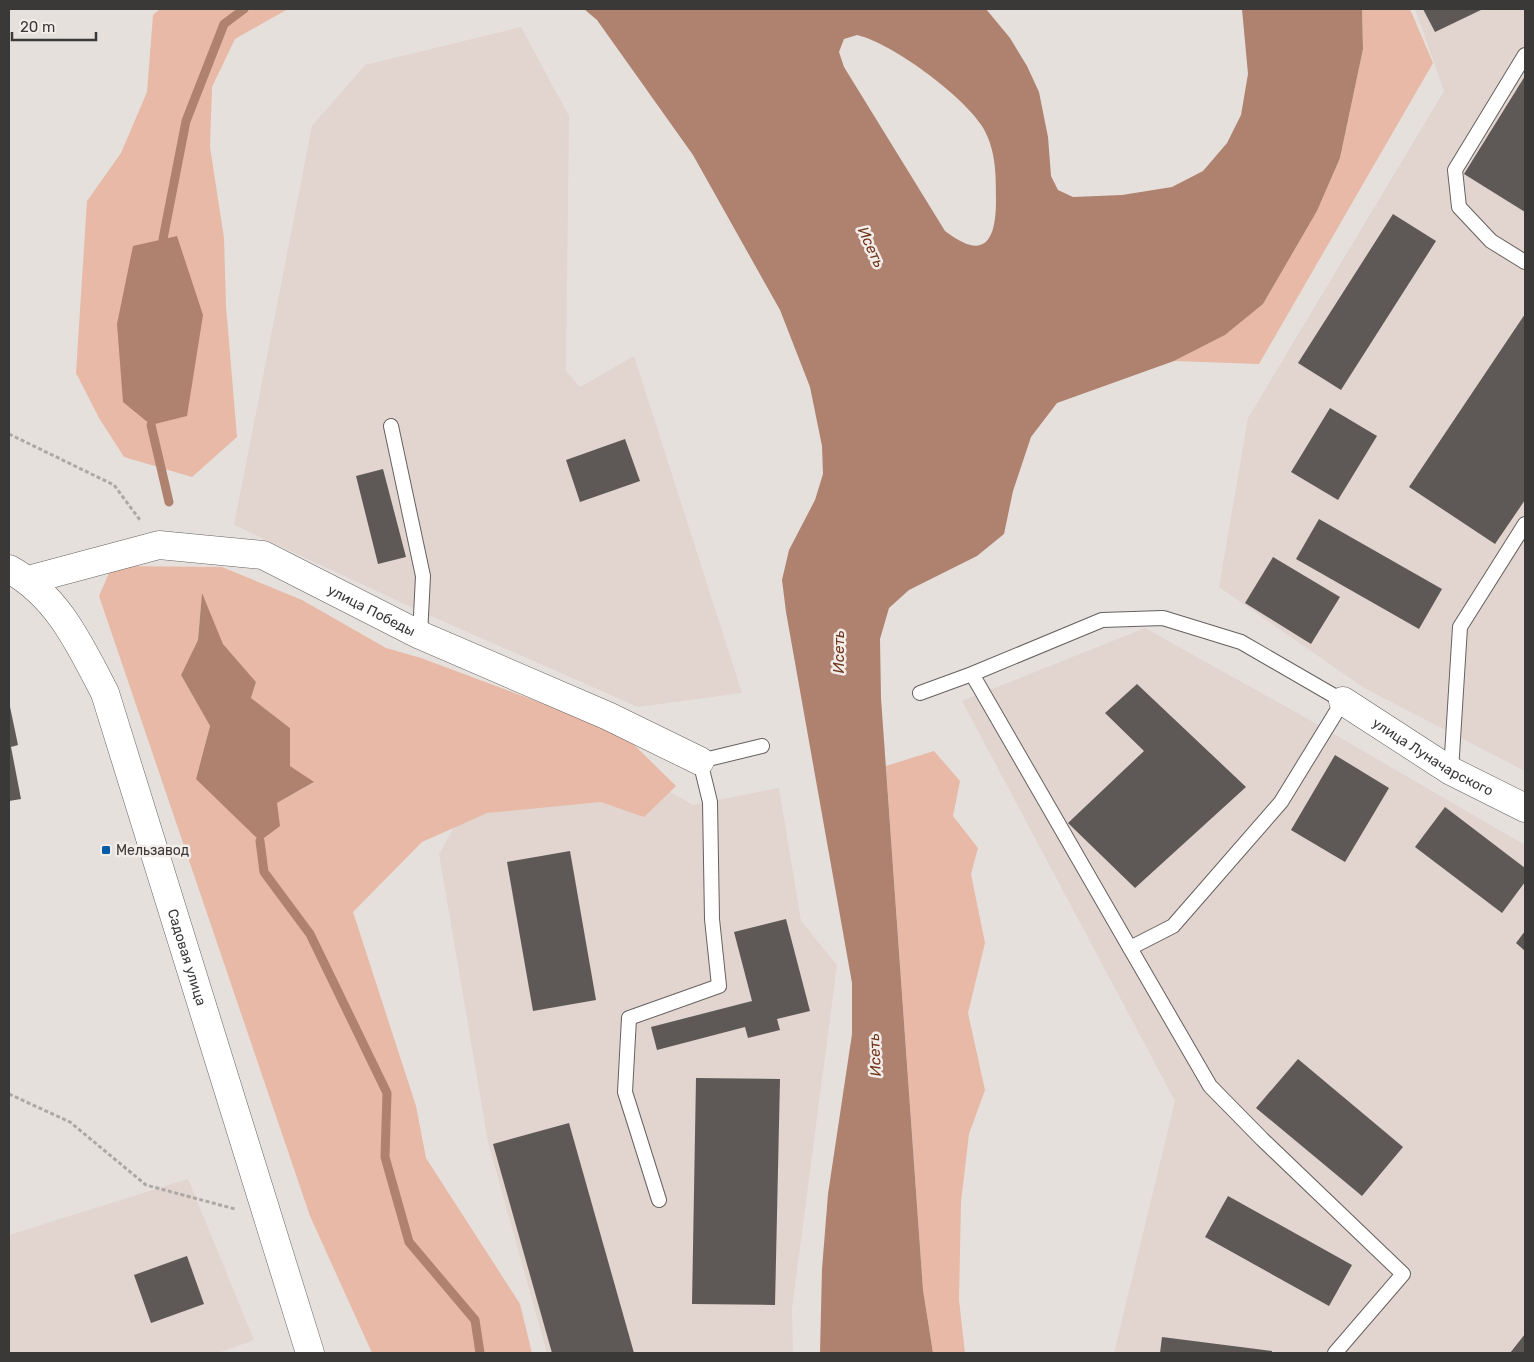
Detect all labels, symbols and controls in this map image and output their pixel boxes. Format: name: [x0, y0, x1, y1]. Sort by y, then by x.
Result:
scale bar: [12, 10, 96, 42]
text: 20 m: [20, 18, 55, 36]
water label: Исеть: [854, 224, 888, 271]
street label: улица Победы: [325, 581, 418, 640]
water label: Исеть: [830, 630, 848, 673]
street label: улица Луначарского: [1369, 714, 1496, 800]
place label: Мельзавод: [116, 842, 189, 859]
marker: Мельзавод: [100, 844, 112, 856]
street label: Садовая улица: [164, 907, 210, 1008]
water label: Исеть: [865, 1033, 885, 1077]

